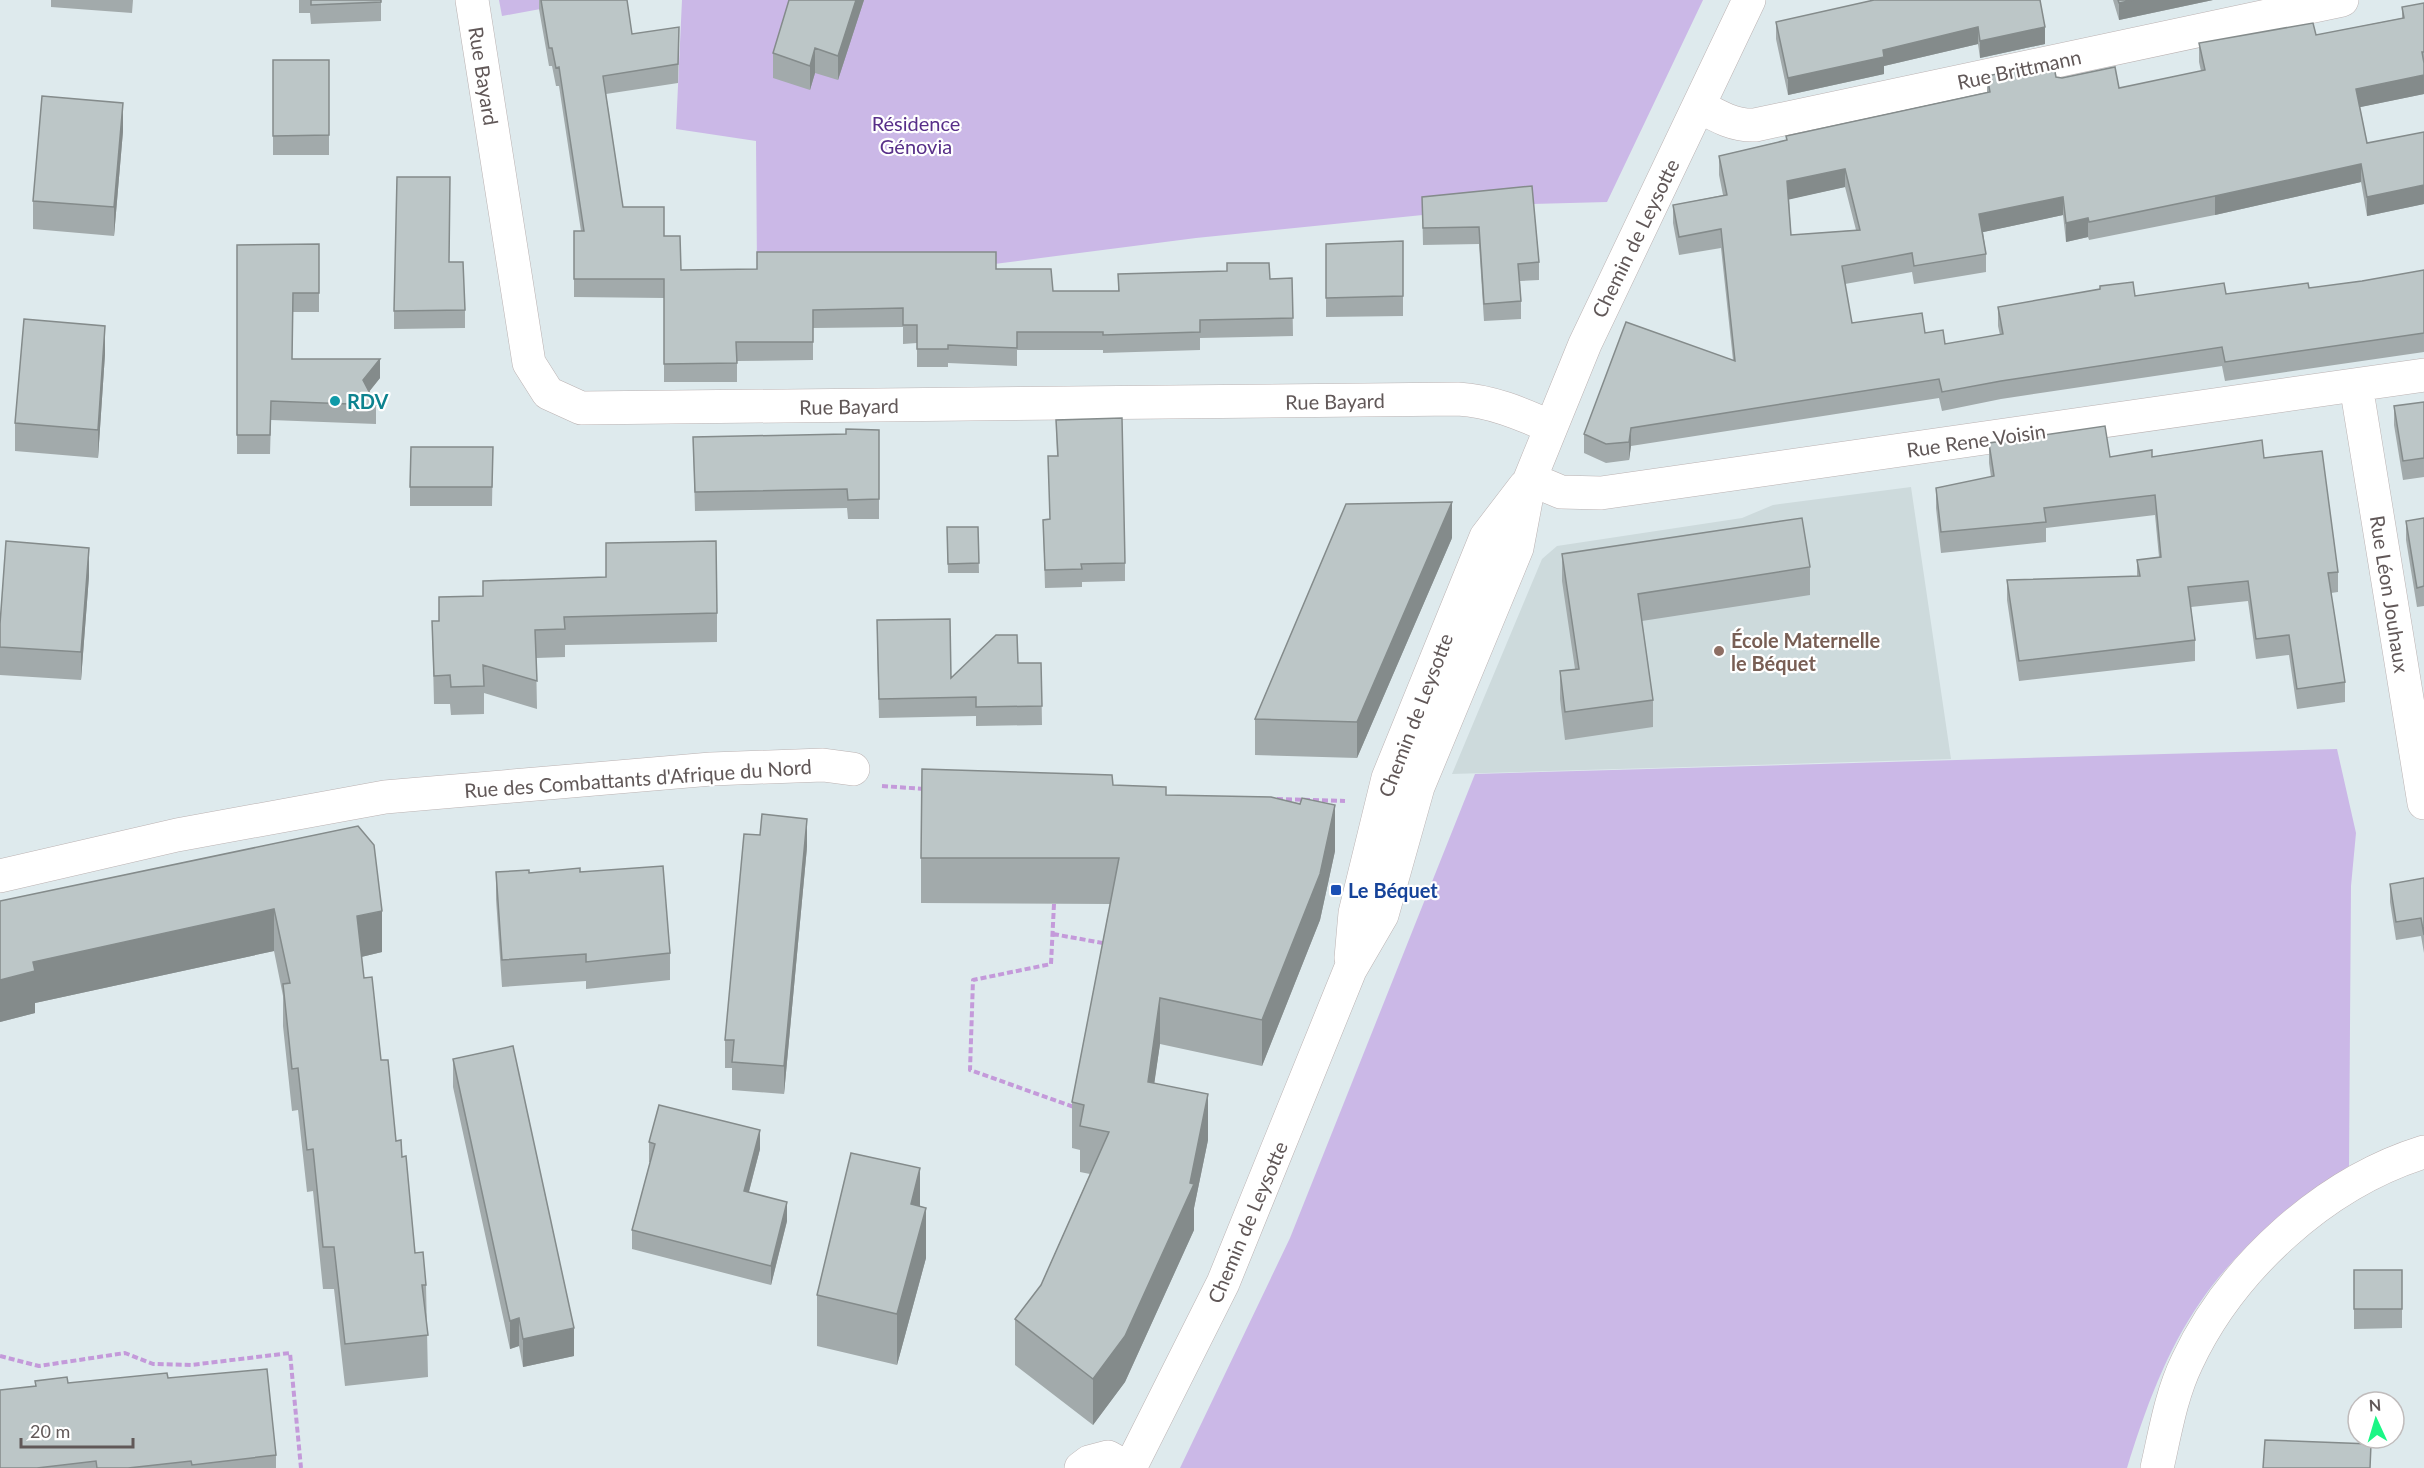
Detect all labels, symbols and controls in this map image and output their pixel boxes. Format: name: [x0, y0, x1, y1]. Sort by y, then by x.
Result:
street label: Rue Bayard: [464, 25, 504, 127]
street label: Rue Brittmann: [1955, 44, 2083, 94]
park label: Résidence Génovia: [872, 111, 960, 158]
street label: Chemin de Leysotte: [1586, 155, 1684, 321]
street label: Rue Bayard: [1285, 388, 1385, 414]
place label: RDV: [347, 389, 389, 413]
street label: Rue Bayard: [799, 393, 899, 419]
marker: RDV: [328, 394, 342, 408]
street label: Rue Rene Voisin: [1905, 418, 2047, 462]
street label: Rue Léon Jouhaux: [2366, 514, 2414, 674]
place label: École Maternelle le Béquet: [1731, 628, 1881, 675]
street label: Chemin de Leysotte: [1373, 630, 1457, 800]
marker: École Maternelle le Béquet: [1712, 644, 1726, 658]
street label: Rue des Combattants d'Afrique du Nord: [463, 754, 813, 802]
place label: Le Béquet: [1348, 878, 1438, 902]
marker: Le Béquet: [1329, 883, 1343, 897]
street label: Chemin de Leysotte: [1202, 1137, 1292, 1307]
north arrow: [2346, 1390, 2406, 1450]
text: N: [2368, 1395, 2382, 1414]
scale bar: [21, 1411, 134, 1449]
text: 20 m: [30, 1420, 70, 1442]

